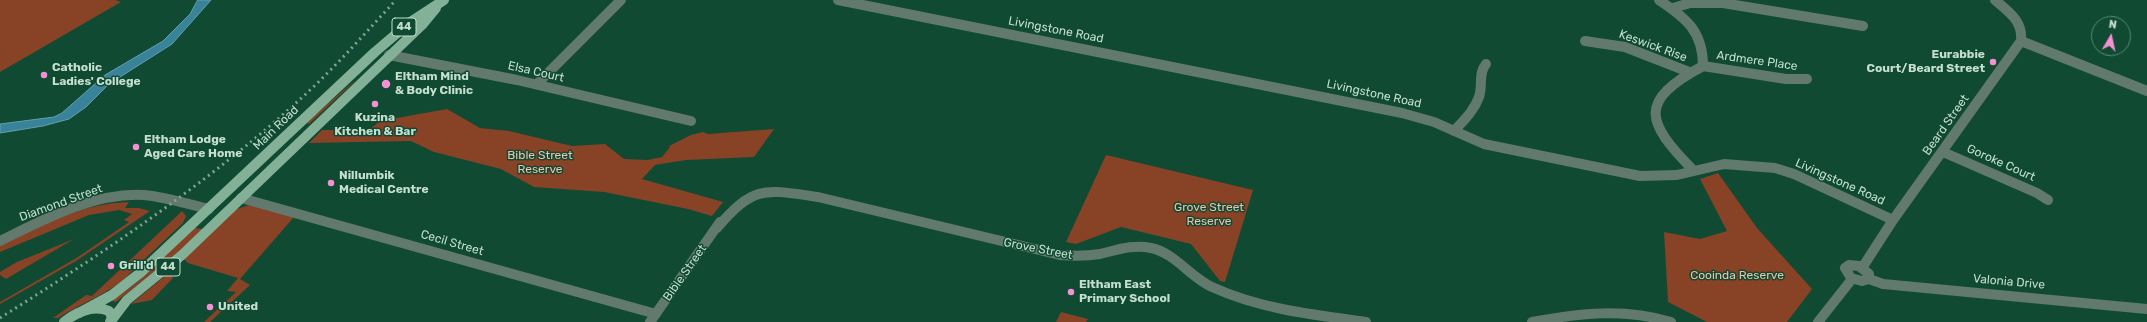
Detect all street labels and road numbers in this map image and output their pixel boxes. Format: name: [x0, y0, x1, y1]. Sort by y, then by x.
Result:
street label: Livingstone Road: [1007, 14, 1105, 46]
road number: 44: [392, 18, 416, 36]
street label: Keswick Rise: [1617, 27, 1689, 65]
street label: Ardmere Place: [1716, 48, 1798, 74]
street label: Elsa Court: [506, 59, 566, 85]
street label: Livingstone Road: [1325, 77, 1423, 111]
street label: Beard Street: [1920, 92, 1972, 158]
street label: Main Road: [250, 103, 302, 153]
street label: Goroke Court: [1965, 142, 2037, 184]
street label: Livingstone Road: [1793, 156, 1887, 208]
street label: Diamond Street: [17, 181, 105, 225]
street label: Cecil Street: [419, 227, 485, 259]
street label: Grove Street: [1002, 235, 1074, 263]
street label: Bible Street: [660, 242, 710, 304]
road number: 44: [156, 258, 180, 276]
street label: Valonia Drive: [1972, 272, 2046, 292]

